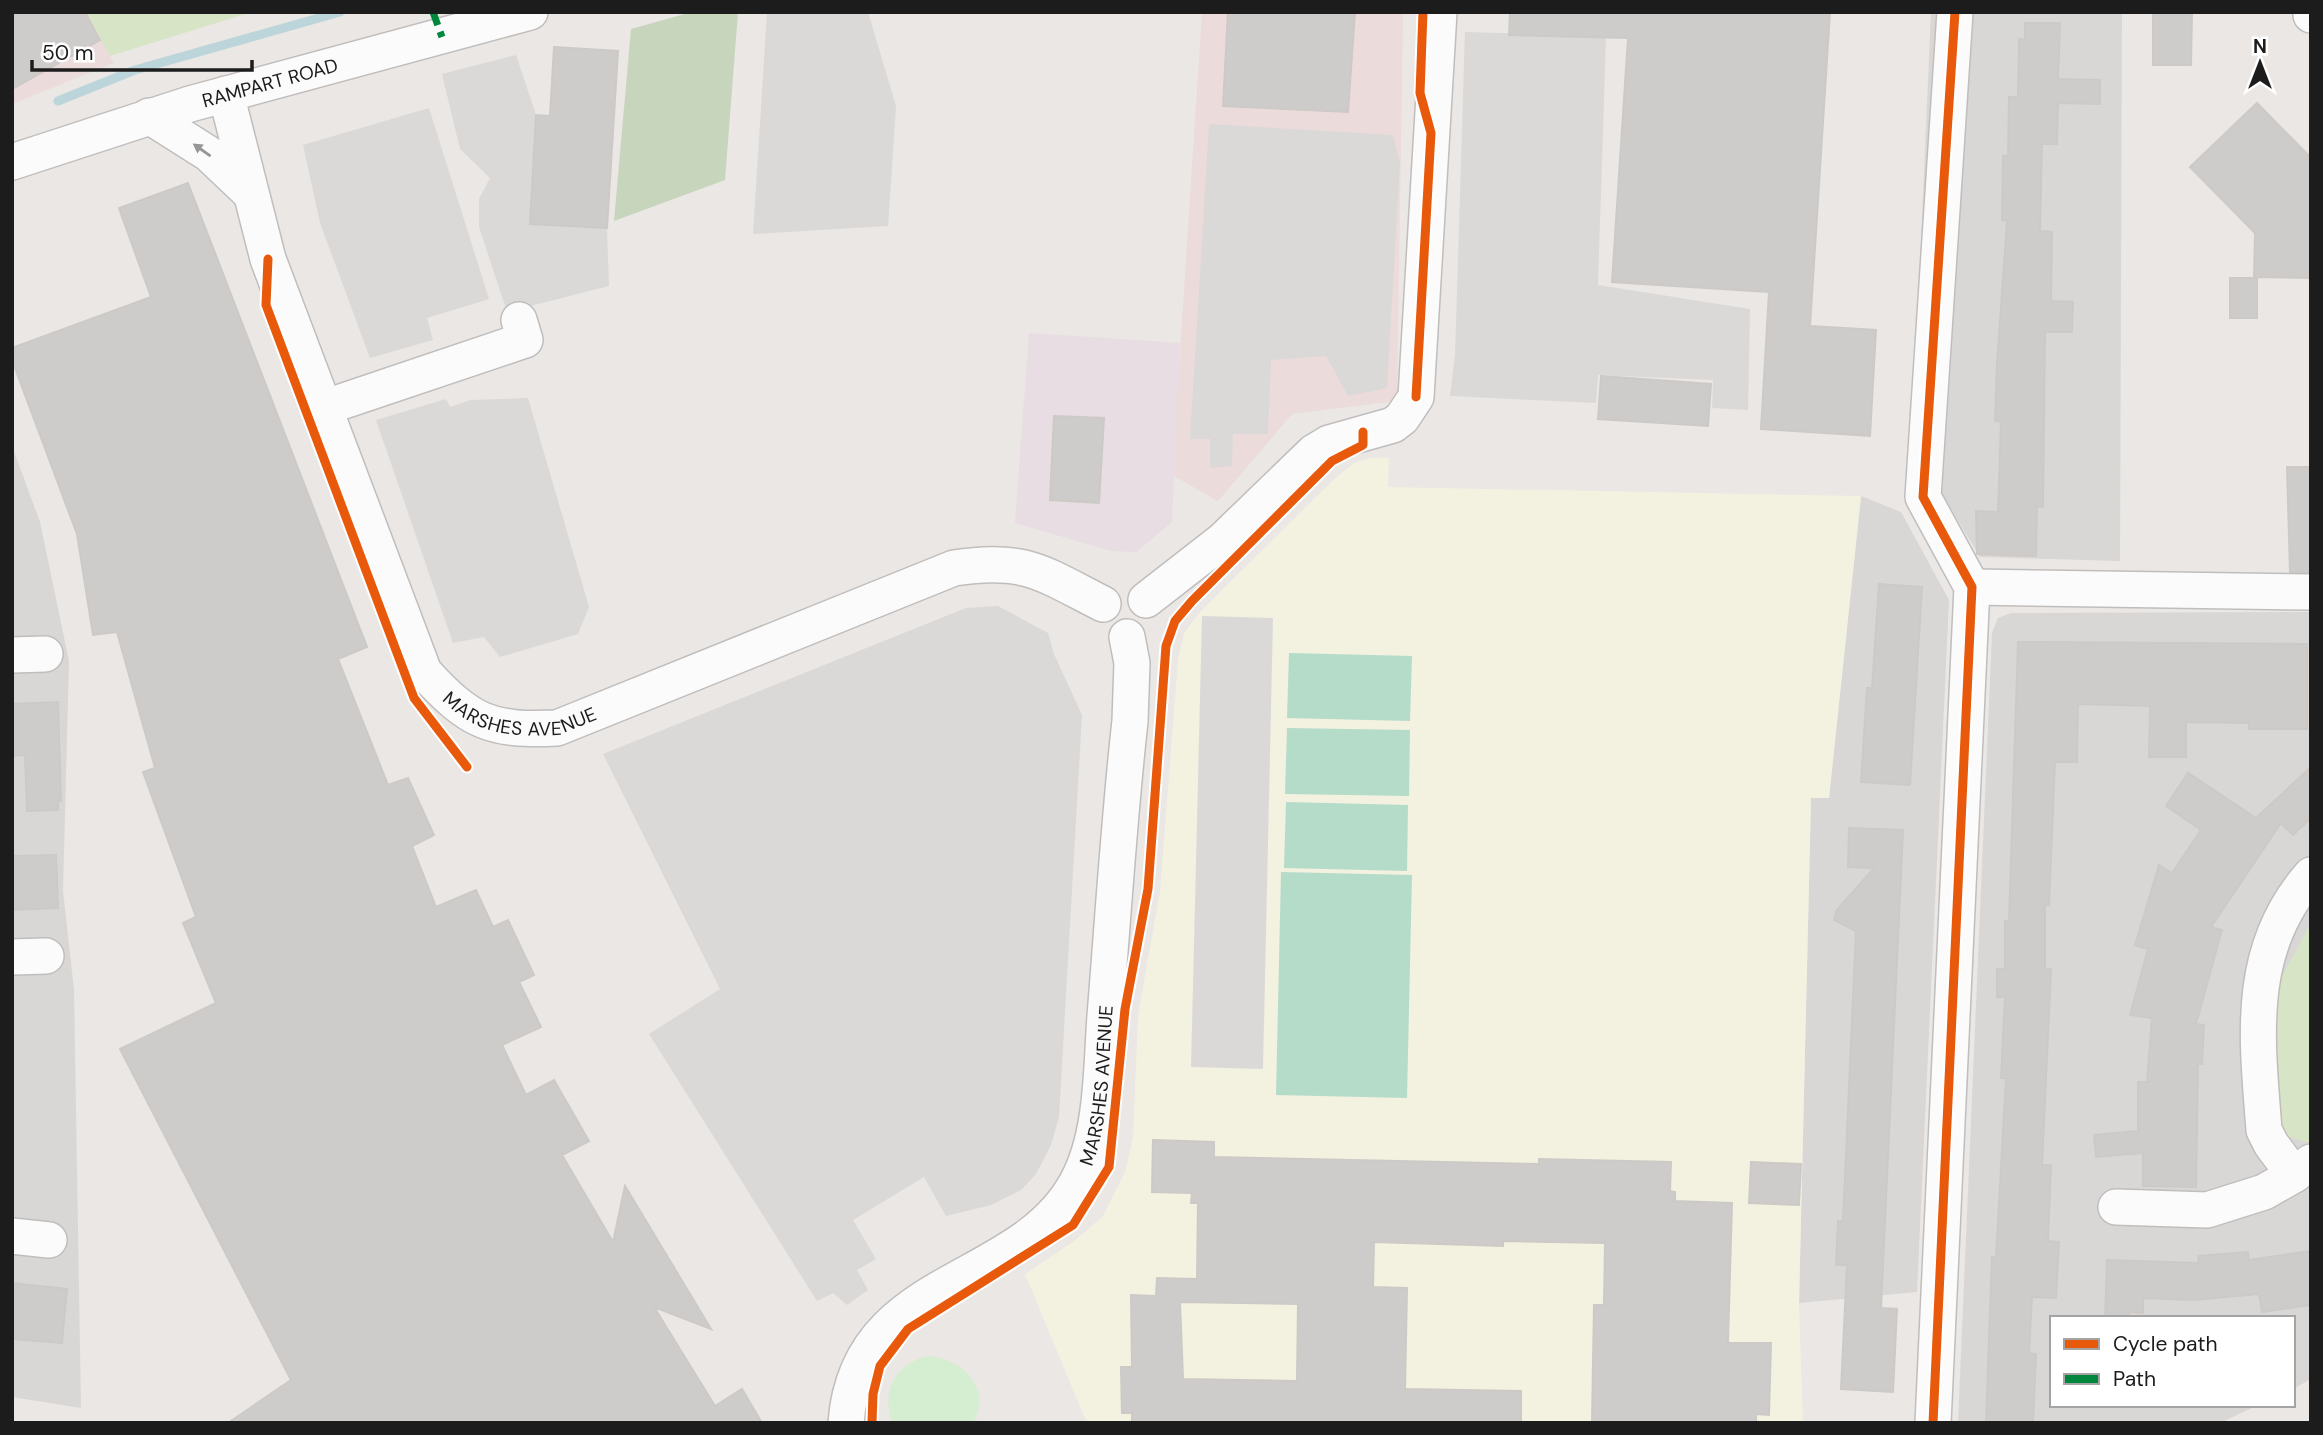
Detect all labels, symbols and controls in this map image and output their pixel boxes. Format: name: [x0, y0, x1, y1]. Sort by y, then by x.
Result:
scale bar: [32, 28, 252, 72]
north arrow: [2225, 28, 2295, 98]
text: N: [2253, 34, 2267, 59]
text: 50 m: [42, 39, 93, 67]
street label: RAMPART ROAD: [199, 53, 341, 113]
one-way arrow: [193, 143, 211, 157]
street label: MARSHES AVENUE: [437, 686, 600, 742]
street label: MARSHES AVENUE: [1074, 1004, 1119, 1169]
legend: [2050, 1316, 2295, 1407]
text: Cycle path: [2113, 1330, 2218, 1358]
text: Path: [2113, 1365, 2156, 1393]

